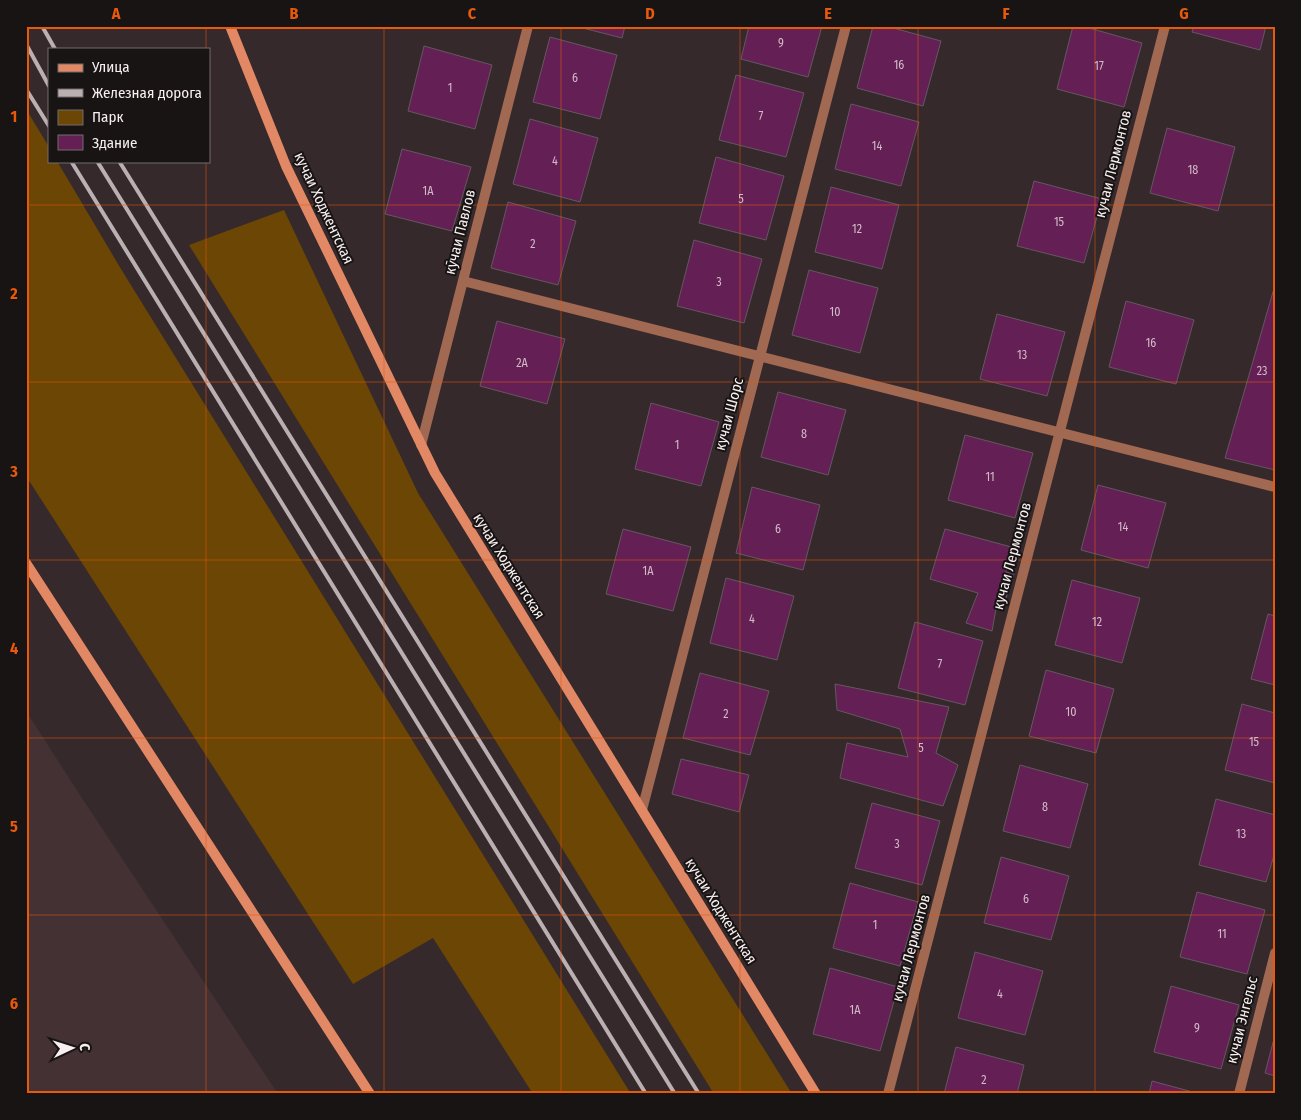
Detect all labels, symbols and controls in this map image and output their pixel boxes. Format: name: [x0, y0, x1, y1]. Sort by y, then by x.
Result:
text: A: [111, 4, 121, 23]
text: B: [290, 4, 299, 23]
text: C: [468, 4, 477, 23]
text: D: [645, 4, 655, 23]
text: E: [824, 4, 832, 23]
text: F: [1002, 4, 1010, 23]
text: G: [1179, 4, 1189, 23]
house number: 9: [778, 36, 784, 50]
legend: [48, 48, 210, 162]
text: Улица: [91, 58, 130, 76]
house number: 16: [894, 58, 904, 72]
house number: 17: [1094, 59, 1104, 73]
house number: 6: [572, 71, 578, 85]
house number: 1: [448, 81, 452, 95]
text: Железная дорога: [92, 84, 202, 102]
text: 1: [11, 107, 17, 126]
text: Парк: [92, 108, 123, 126]
street label: кучаи Лермонтов: [1091, 108, 1135, 220]
house number: 7: [759, 109, 764, 123]
text: Здание: [92, 134, 138, 152]
house number: 14: [872, 139, 882, 153]
street label: кучаи Ходжентская: [290, 149, 358, 267]
house number: 4: [552, 154, 558, 168]
house number: 18: [1188, 163, 1198, 177]
house number: 1А: [423, 184, 434, 198]
street label: кӯчаи Павлов: [441, 188, 479, 276]
house number: 5: [738, 192, 744, 206]
house number: 15: [1054, 215, 1065, 229]
house number: 12: [852, 222, 862, 236]
house number: 2: [530, 237, 536, 251]
house number: 3: [716, 275, 722, 289]
text: 2: [9, 284, 18, 303]
house number: 10: [830, 305, 840, 319]
house number: 16: [1146, 336, 1156, 350]
house number: 13: [1017, 348, 1027, 362]
house number: 2А: [516, 356, 528, 370]
house number: 23: [1257, 364, 1267, 378]
street label: кучаи Шорс: [711, 375, 748, 452]
house number: 8: [801, 427, 807, 441]
house number: 1: [675, 438, 679, 452]
text: 3: [9, 462, 18, 481]
house number: 11: [985, 470, 995, 484]
street label: кучаи Лермонтов: [989, 500, 1035, 612]
street label: кучаи Ходжентская: [469, 510, 549, 622]
house number: 14: [1118, 520, 1128, 534]
house number: 6: [775, 522, 781, 536]
house number: 1А: [643, 564, 654, 578]
house number: 4: [749, 612, 755, 626]
house number: 12: [1092, 615, 1102, 629]
text: 4: [10, 639, 18, 658]
house number: 7: [938, 657, 943, 671]
house number: 10: [1066, 705, 1076, 719]
house number: 2: [723, 707, 729, 721]
house number: 15: [1249, 735, 1260, 749]
house number: 5: [918, 741, 924, 755]
house number: 8: [1042, 800, 1048, 814]
text: 5: [10, 817, 18, 836]
house number: 13: [1236, 827, 1246, 841]
house number: 3: [894, 837, 900, 851]
street label: кучаи Ходжентская: [681, 855, 761, 967]
street label: кучаи Лермонтов: [888, 892, 934, 1004]
house number: 6: [1023, 892, 1029, 906]
house number: 1: [873, 918, 877, 932]
house number: 11: [1217, 927, 1227, 941]
street label: кучаи Энгельс: [1222, 974, 1262, 1065]
house number: 4: [997, 987, 1003, 1001]
text: 6: [10, 994, 18, 1013]
house number: 1А: [850, 1003, 861, 1017]
house number: 9: [1194, 1021, 1200, 1035]
north arrow: [48, 1022, 98, 1072]
text: С: [76, 1043, 93, 1052]
house number: 2: [981, 1073, 987, 1087]

